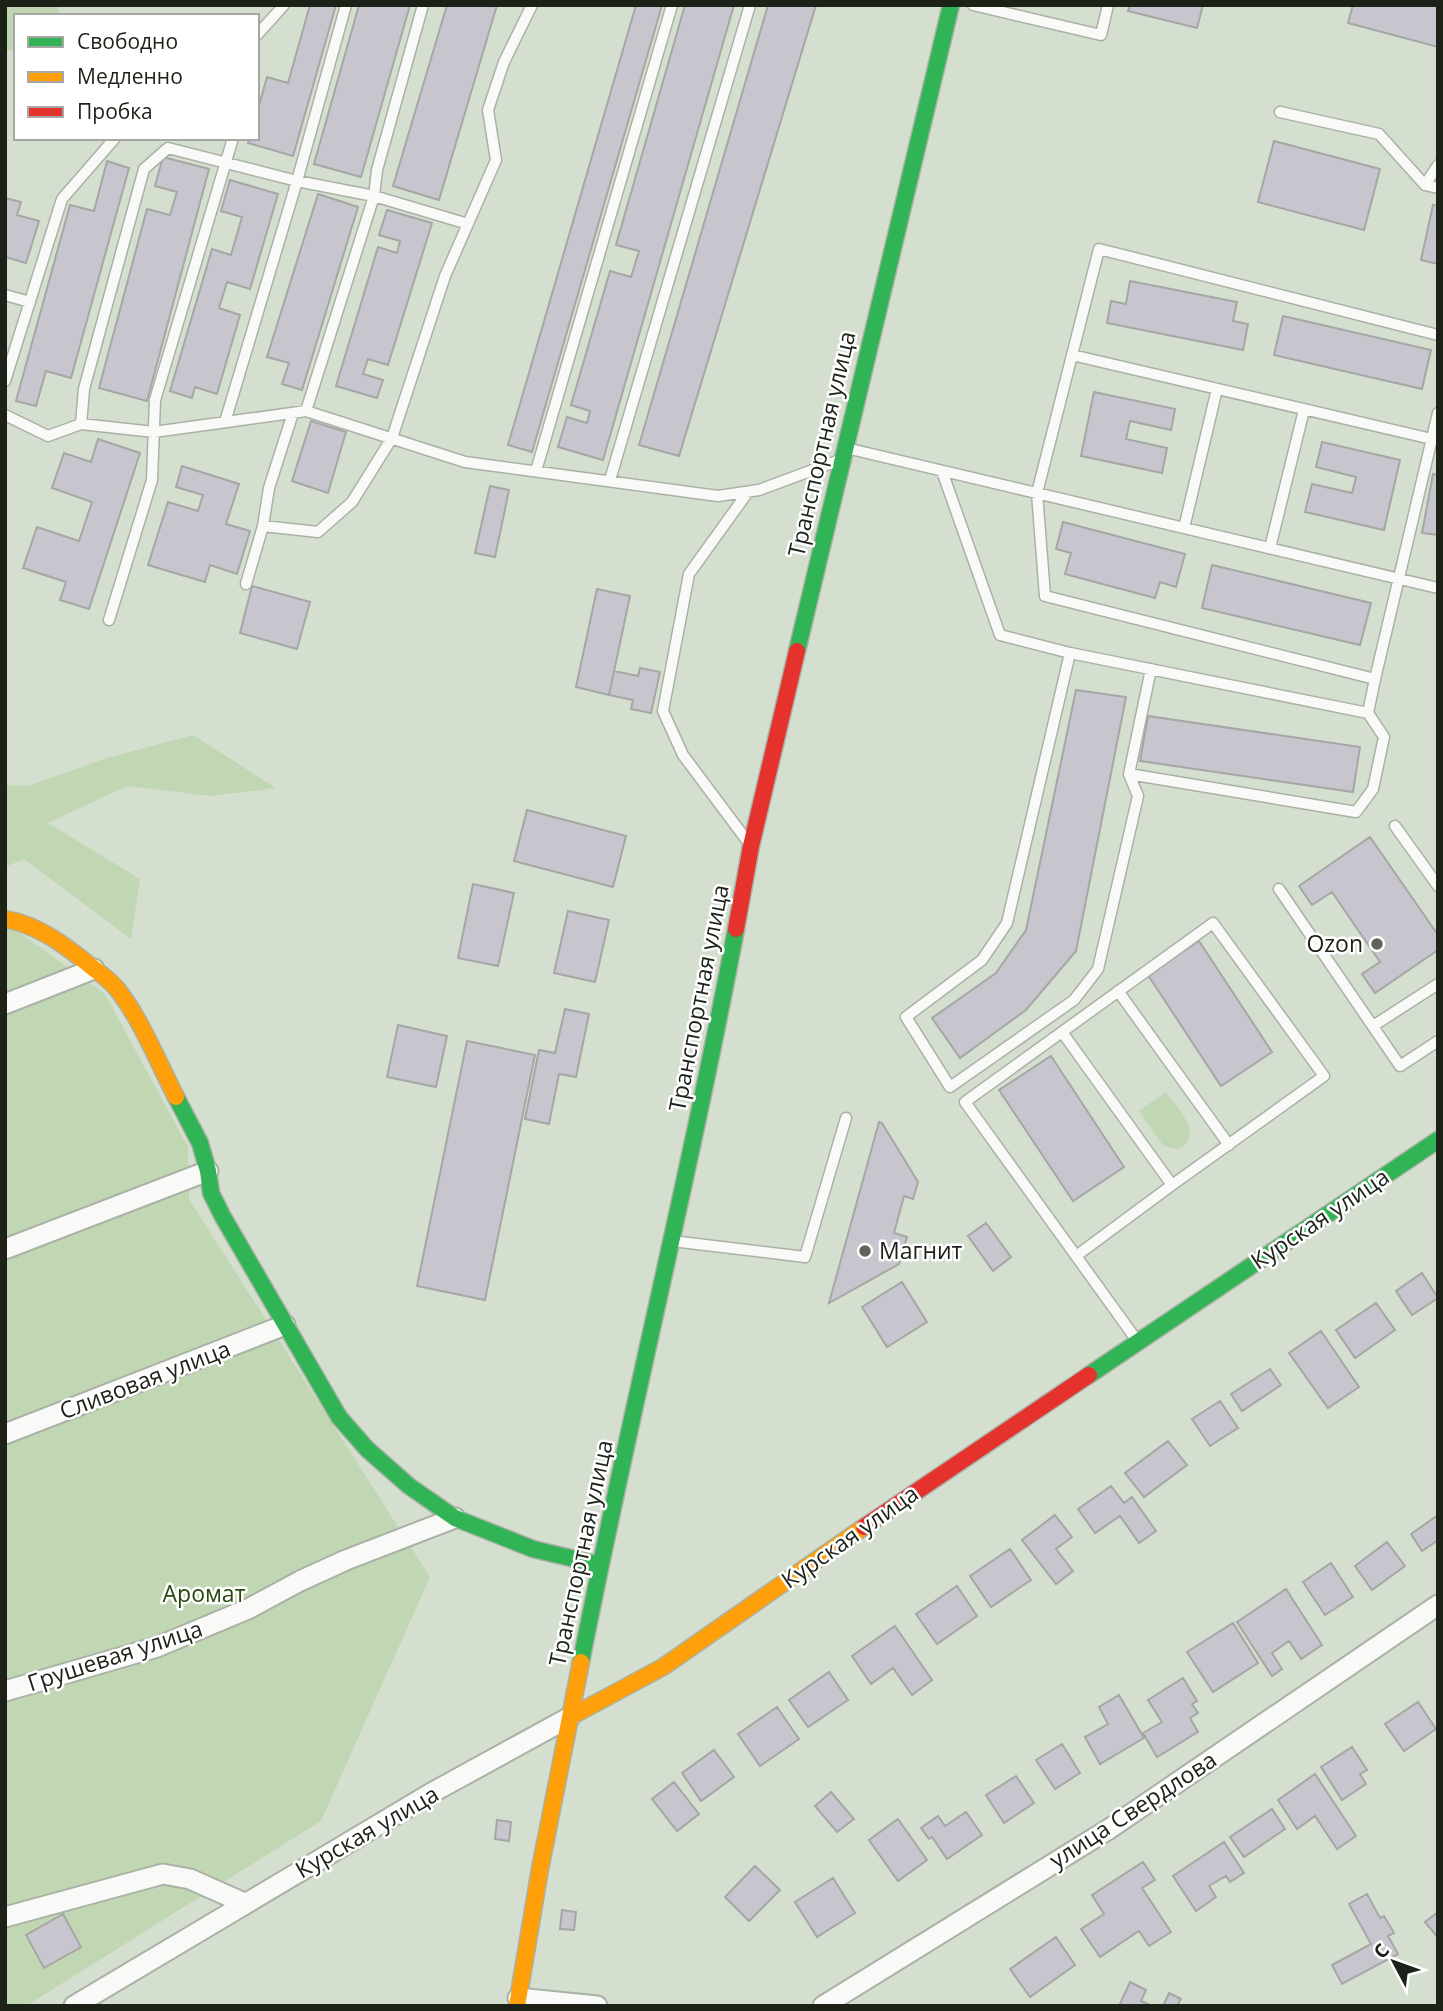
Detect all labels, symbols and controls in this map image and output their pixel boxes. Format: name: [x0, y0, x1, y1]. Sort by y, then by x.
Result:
legend: [14, 14, 259, 140]
text: Свободно: [77, 27, 178, 55]
text: Медленно: [77, 62, 183, 90]
text: Пробка: [77, 97, 153, 125]
street label: Транспортная улица: [779, 328, 863, 560]
street label: Транспортная улица: [660, 882, 736, 1114]
place label: Ozon: [1306, 927, 1363, 959]
marker: Ozon: [1369, 936, 1385, 952]
street label: Курская улица: [1244, 1160, 1395, 1276]
place label: Магнит: [879, 1234, 963, 1266]
marker: Магнит: [857, 1243, 873, 1259]
street label: Сливовая улица: [55, 1332, 235, 1426]
street label: Транспортная улица: [540, 1437, 620, 1669]
street label: Курская улица: [775, 1477, 924, 1595]
park label: Аромат: [163, 1577, 246, 1609]
street label: Грушевая улица: [23, 1612, 206, 1698]
street label: улица Свердлова: [1043, 1743, 1222, 1875]
street label: Курская улица: [289, 1777, 444, 1885]
north arrow: [1359, 1927, 1429, 1997]
text: С: [1367, 1938, 1395, 1964]

